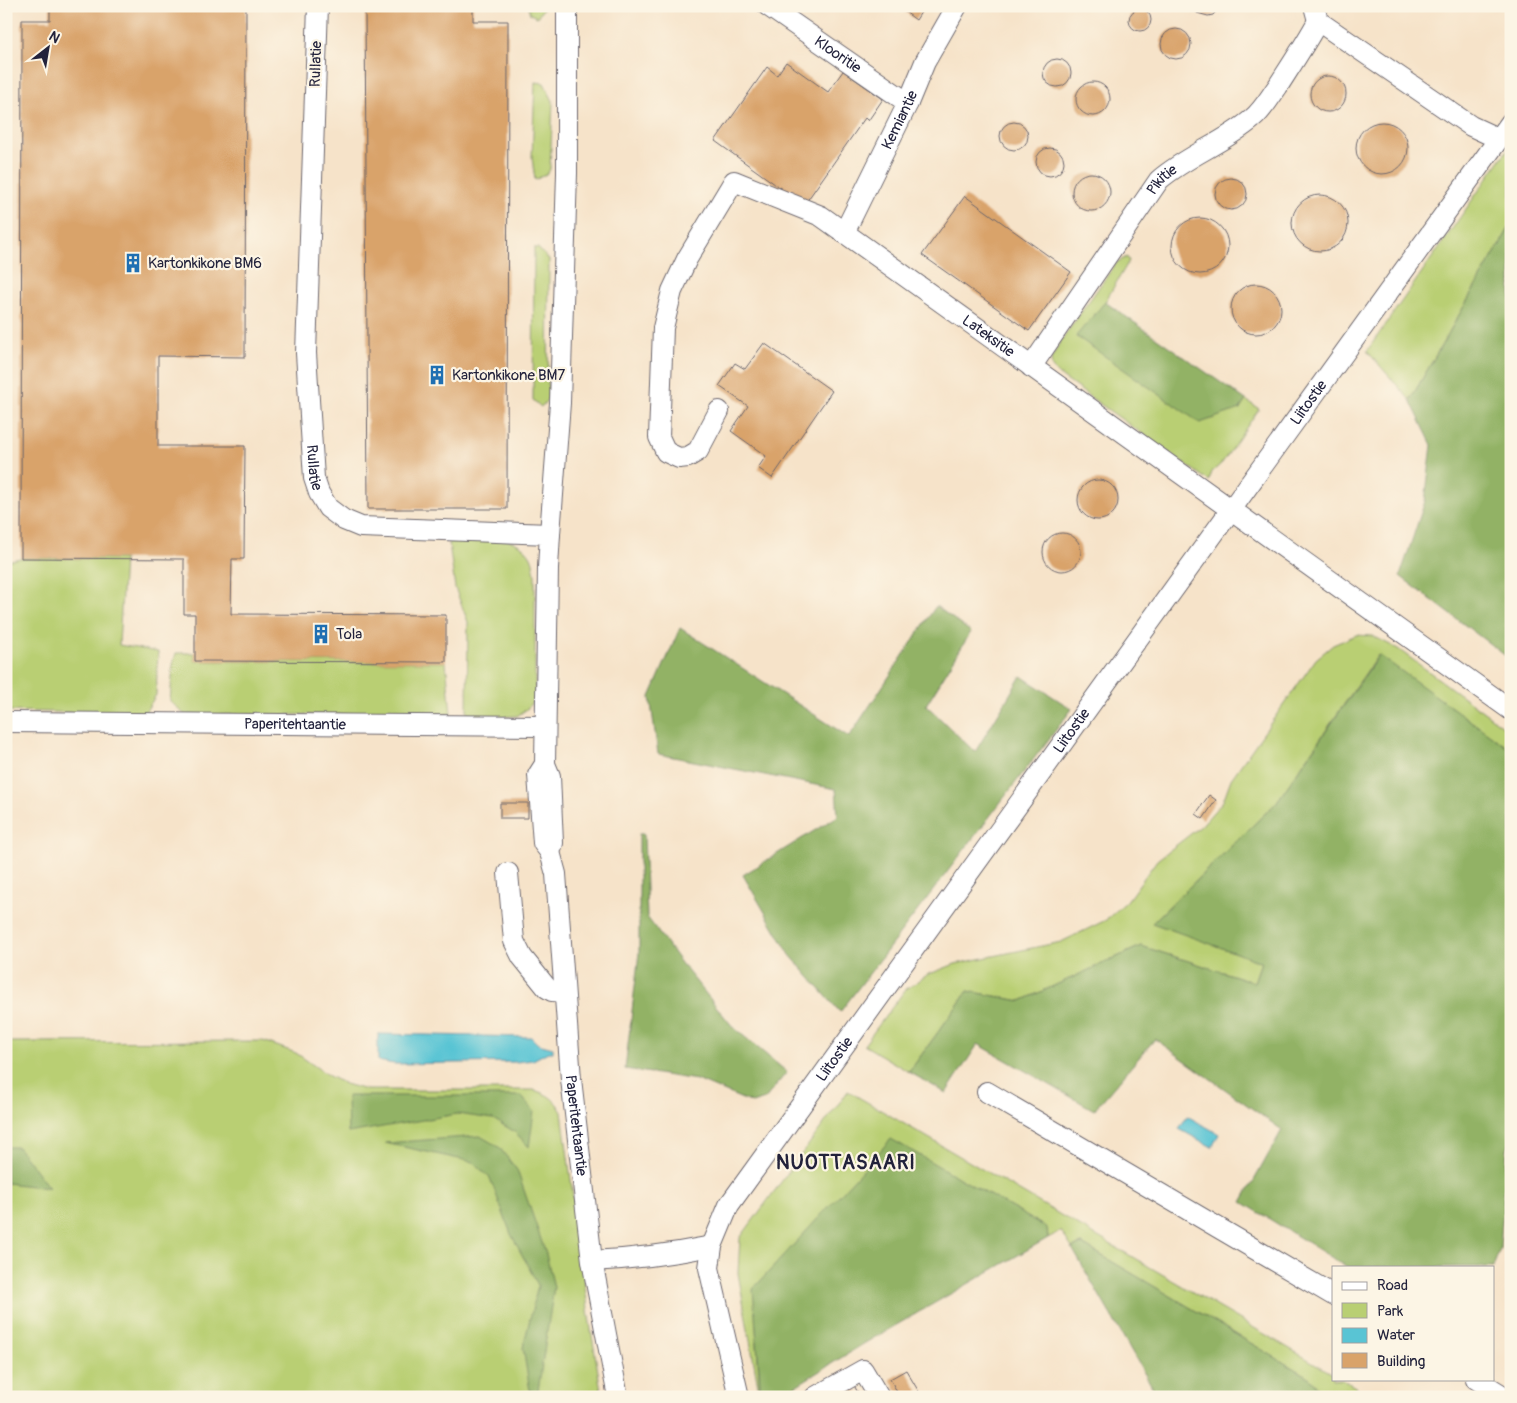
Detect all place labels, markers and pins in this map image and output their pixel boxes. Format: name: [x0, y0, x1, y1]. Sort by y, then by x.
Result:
building icon: Kartonkikone BM6: [122, 252, 144, 274]
place label: Kartonkikone BM6: [148, 254, 262, 273]
building icon: Kartonkikone BM7: [426, 364, 448, 386]
place label: Kartonkikone BM7: [452, 366, 565, 385]
building icon: Tola: [310, 623, 332, 645]
place label: Tola: [336, 625, 362, 644]

